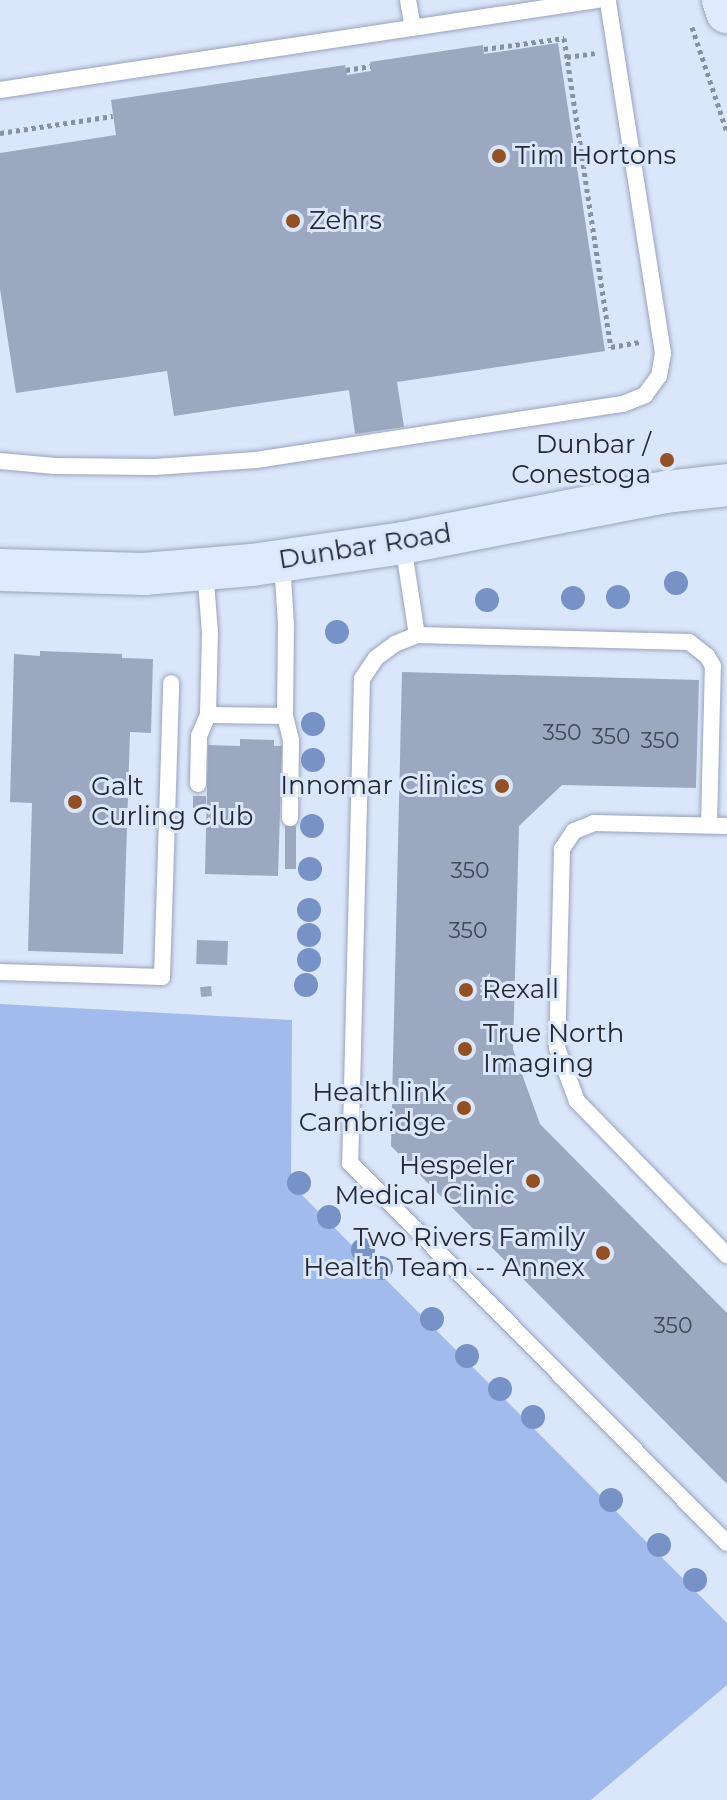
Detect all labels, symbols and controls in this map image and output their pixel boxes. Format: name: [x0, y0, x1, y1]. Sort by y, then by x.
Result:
place label: Tim Hortons: [515, 140, 676, 172]
marker: Tim Hortons: [490, 147, 508, 165]
place label: Zehrs: [309, 205, 382, 237]
marker: Zehrs: [284, 212, 302, 230]
place label: Dunbar / Conestoga: [511, 429, 651, 490]
marker: Dunbar / Conestoga: [658, 451, 676, 469]
street label: Dunbar Road: [276, 518, 454, 576]
house number: 350: [542, 720, 582, 746]
house number: 350: [591, 724, 631, 750]
house number: 350: [640, 728, 680, 754]
place label: Innomar Clinics: [280, 770, 484, 802]
place label: Galt Curling Club: [91, 771, 253, 832]
marker: Innomar Clinics: [491, 775, 513, 797]
marker: Galt Curling Club: [66, 793, 84, 811]
house number: 350: [450, 858, 490, 884]
house number: 350: [448, 918, 488, 944]
place label: Rexall: [482, 974, 559, 1006]
marker: Rexall: [457, 981, 475, 999]
place label: True North Imaging: [483, 1018, 624, 1080]
marker: True North Imaging: [454, 1038, 476, 1060]
place label: Healthlink Cambridge: [299, 1077, 446, 1138]
marker: Healthlink Cambridge: [453, 1097, 475, 1119]
place label: Hespeler Medical Clinic: [334, 1150, 515, 1212]
marker: Hespeler Medical Clinic: [522, 1170, 544, 1192]
place label: Two Rivers Family Health Team -- Annex: [303, 1222, 585, 1284]
marker: Two Rivers Family Health Team -- Annex: [592, 1242, 614, 1264]
house number: 350: [653, 1313, 693, 1339]

